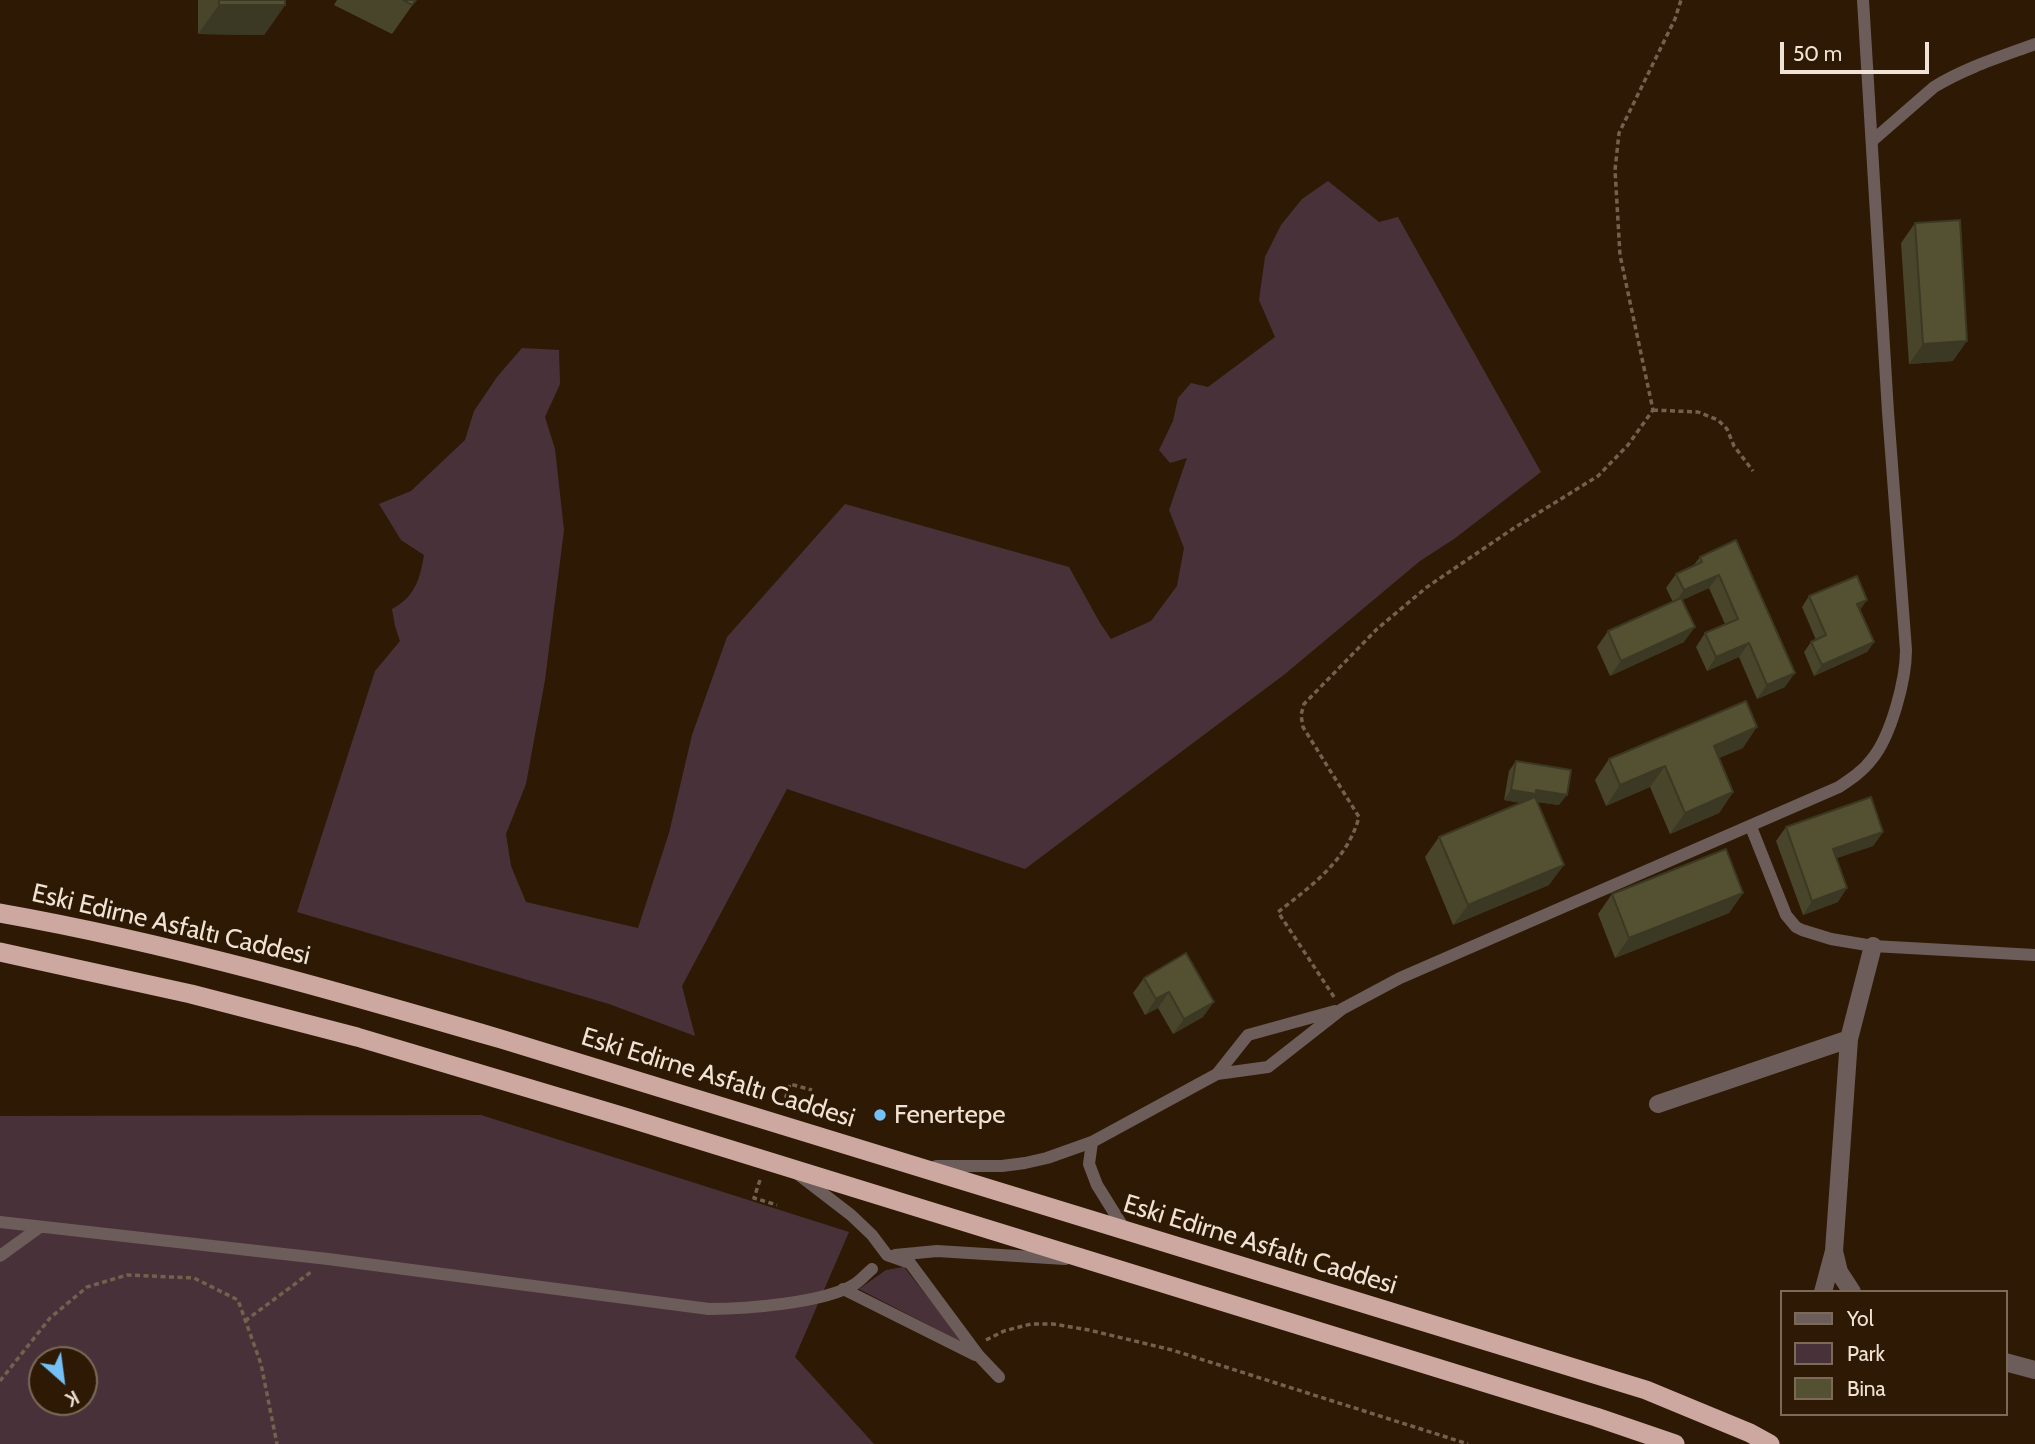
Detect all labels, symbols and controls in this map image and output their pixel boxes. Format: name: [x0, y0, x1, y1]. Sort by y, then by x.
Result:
scale bar: [1783, 28, 1932, 72]
text: 50 m: [1793, 41, 1842, 66]
street label: Eski Edirne Asfaltı Caddesi: [29, 878, 313, 972]
street label: Eski Edirne Asfaltı Caddesi: [577, 1021, 859, 1135]
place label: Fenertepe: [894, 1099, 1006, 1131]
marker: Fenertepe: [872, 1107, 888, 1123]
street label: Eski Edirne Asfaltı Caddesi: [1119, 1188, 1401, 1302]
legend: [1780, 1290, 2007, 1416]
text: Yol: [1847, 1306, 1874, 1331]
text: Park: [1847, 1341, 1885, 1366]
north arrow: [28, 1346, 98, 1416]
text: Bina: [1847, 1376, 1886, 1401]
text: K: [61, 1385, 83, 1411]

